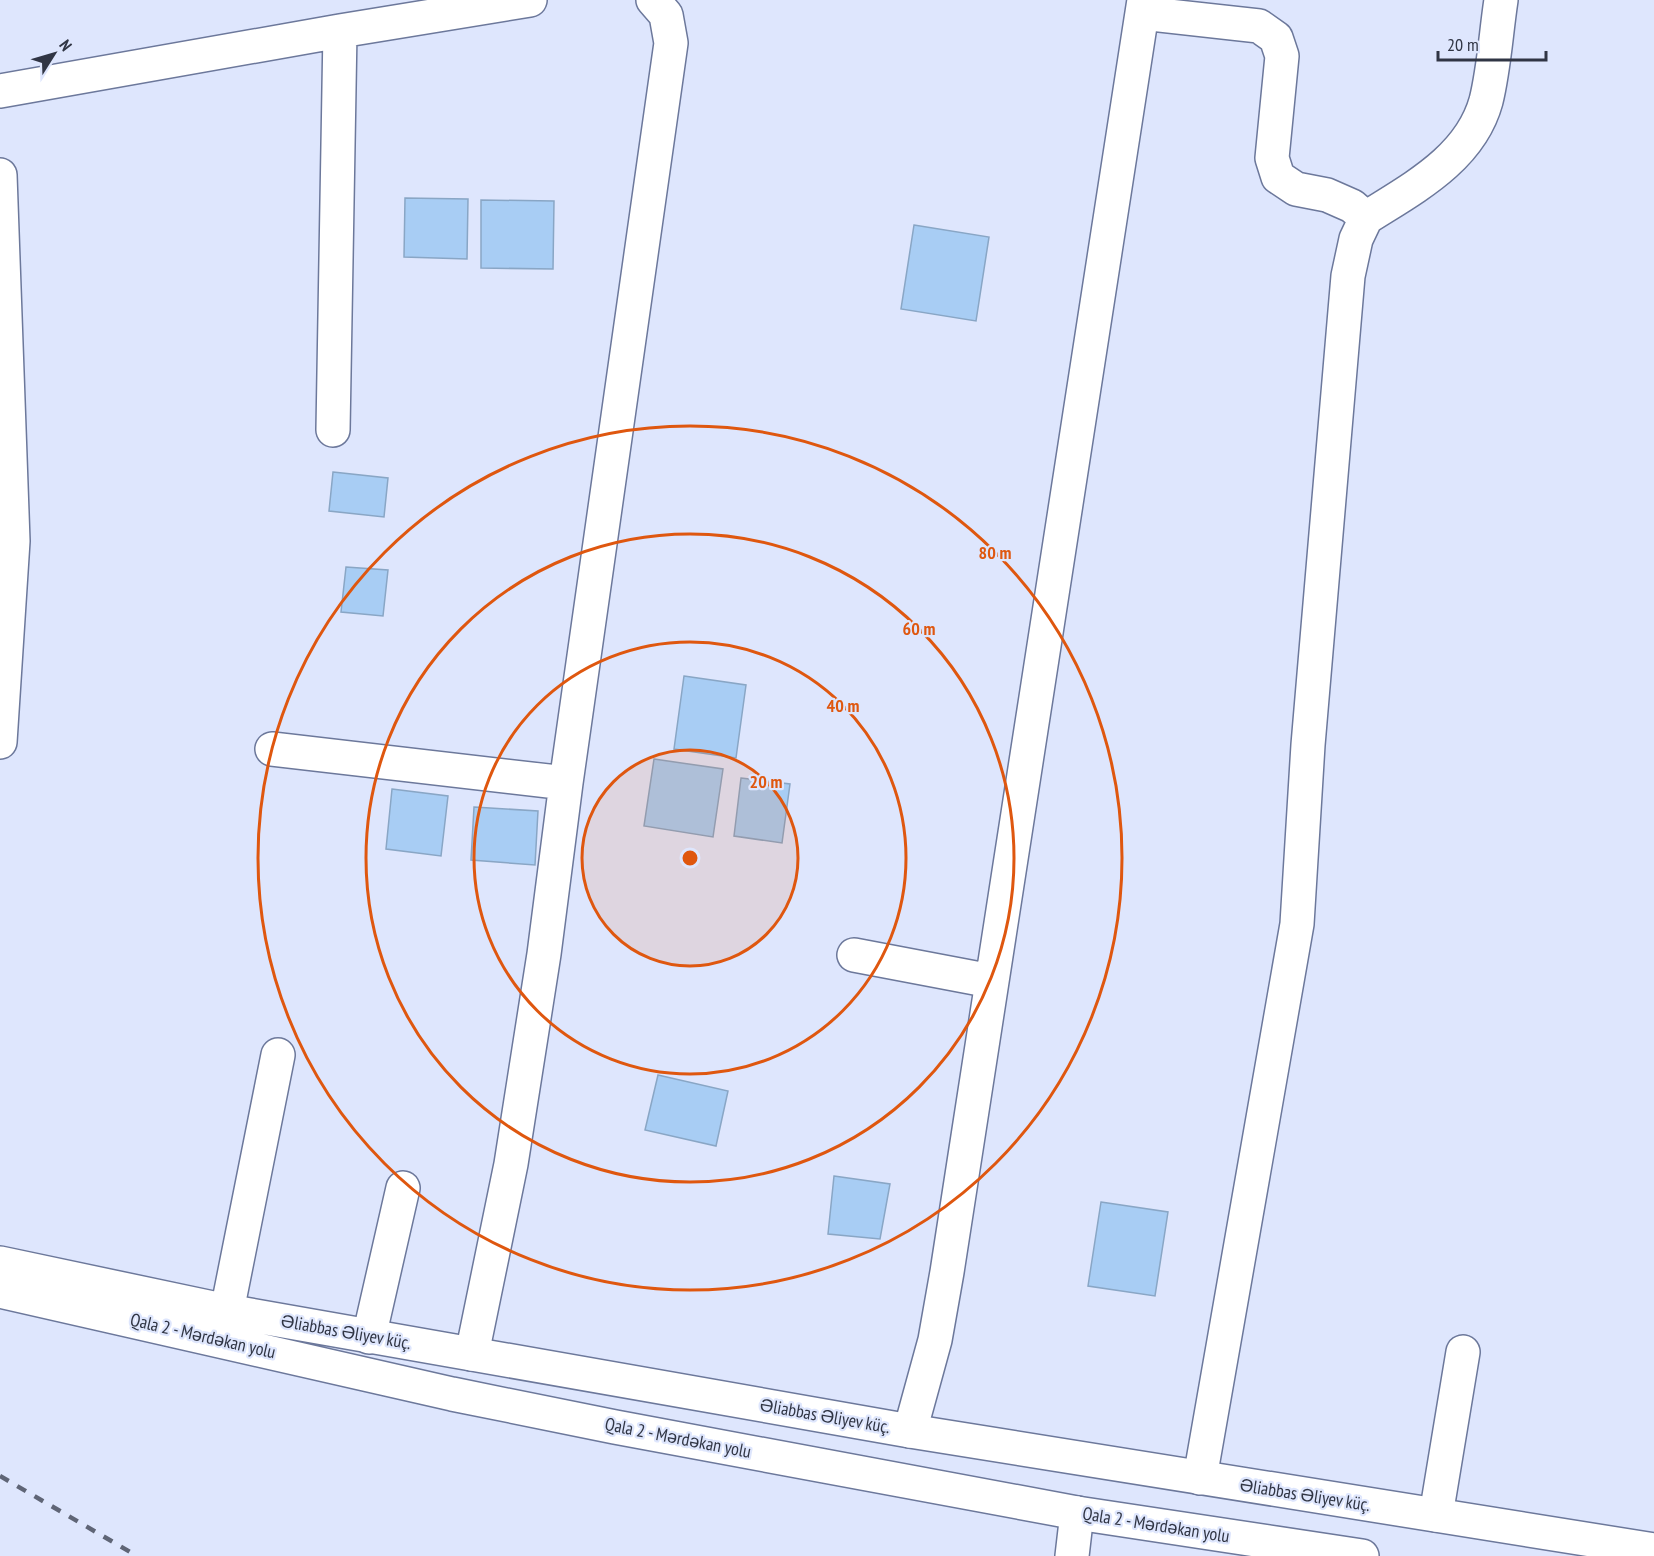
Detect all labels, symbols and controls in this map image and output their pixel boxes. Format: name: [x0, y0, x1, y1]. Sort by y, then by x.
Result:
north arrow: [24, 24, 84, 84]
scale bar: [1438, 24, 1546, 62]
text: 20 m: [1447, 33, 1479, 56]
text: N: [55, 36, 77, 54]
text: 80 m: [979, 541, 1011, 564]
text: 60 m: [903, 617, 935, 640]
text: 40 m: [827, 694, 859, 717]
text: 20 m: [750, 770, 782, 793]
centre of rings: [680, 848, 700, 868]
street label: Qala 2 - Mərdəkan yolu: [128, 1308, 278, 1363]
street label: Əliabbas Əliyev küç.: [279, 1309, 413, 1354]
street label: Əliabbas Əliyev küç.: [758, 1393, 892, 1438]
street label: Qala 2 - Mərdəkan yolu: [603, 1412, 753, 1463]
street label: Əliabbas Əliyev küç.: [1238, 1473, 1372, 1516]
street label: Qala 2 - Mərdəkan yolu: [1081, 1502, 1231, 1547]

